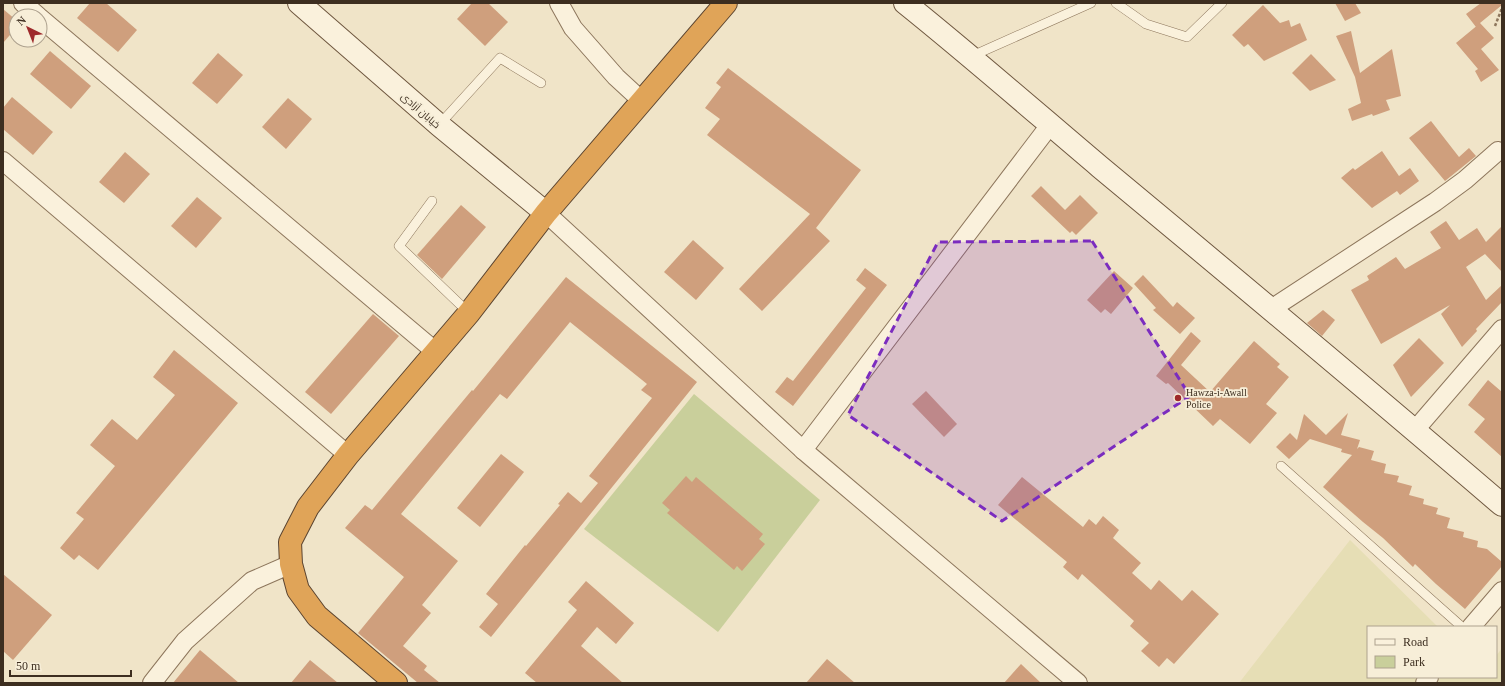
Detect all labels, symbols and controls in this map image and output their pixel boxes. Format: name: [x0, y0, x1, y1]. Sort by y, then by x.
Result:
north arrow: [8, 8, 48, 48]
text: N: [14, 14, 28, 28]
street label: خیابان آزادی: [398, 90, 442, 131]
place label: Hawza-i-Awall Police: [1186, 387, 1247, 410]
marker: Hawza-i-Awall Police: [1173, 393, 1183, 403]
legend: [1367, 626, 1497, 678]
text: Road: [1403, 635, 1428, 649]
scale bar: [10, 652, 131, 678]
text: Park: [1403, 655, 1425, 669]
text: 50 m: [16, 659, 41, 673]

